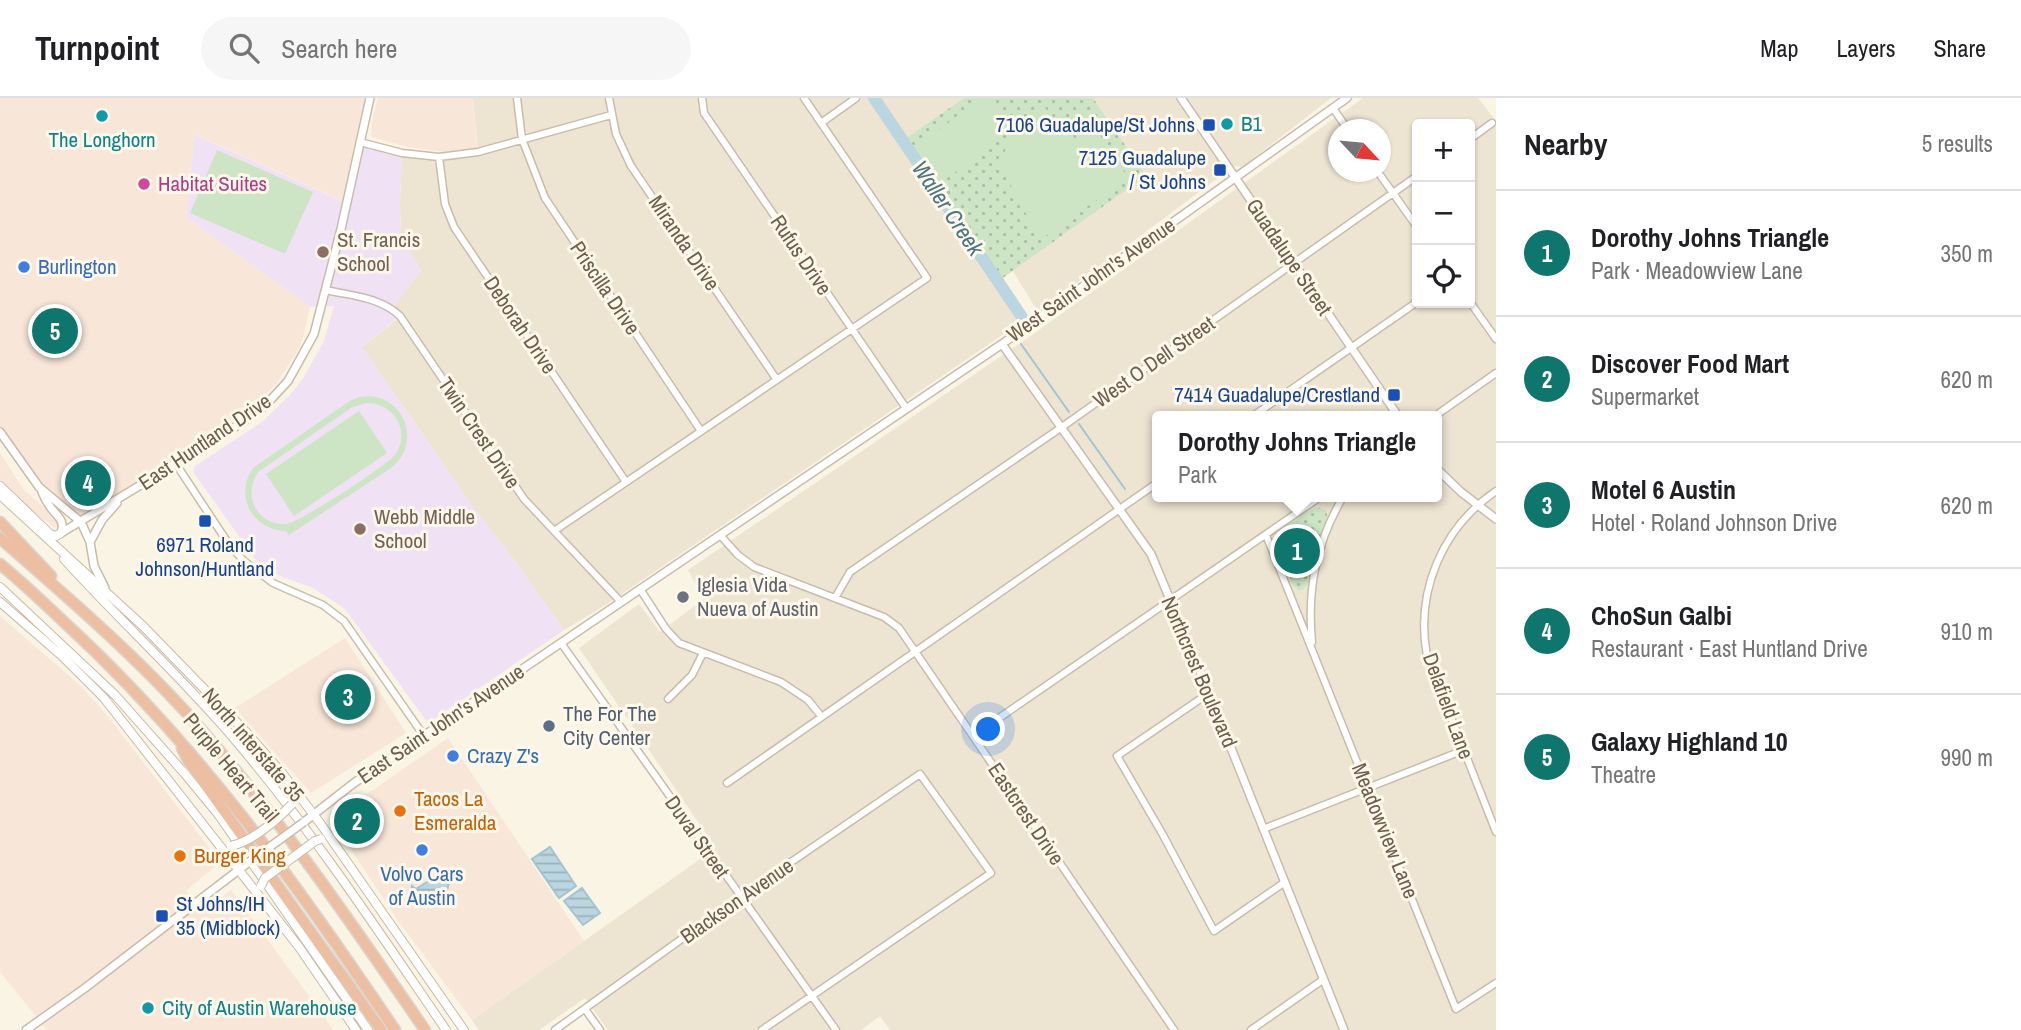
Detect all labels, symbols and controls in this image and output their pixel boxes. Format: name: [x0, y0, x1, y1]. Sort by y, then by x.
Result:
search box: [201, 17, 691, 80]
text: Turnpoint: [35, 26, 159, 70]
icon: search: [225, 29, 263, 67]
text: Search here: [281, 31, 397, 66]
text: Map: [1760, 32, 1798, 64]
text: Layers: [1836, 32, 1895, 64]
text: Share: [1933, 32, 1986, 64]
marker: The Longhorn: [94, 108, 110, 124]
place label: B1: [1241, 109, 1262, 138]
place label: 7106 Guadalupe/St Johns: [996, 110, 1195, 139]
marker: B1: [1219, 116, 1235, 132]
marker: 7106 Guadalupe/St Johns: [1201, 117, 1217, 133]
north arrow: [1328, 119, 1391, 182]
map controls: [1412, 119, 1475, 308]
button: +: [1412, 119, 1475, 182]
text: Nearby: [1524, 124, 1607, 164]
place label: The Longhorn: [48, 125, 156, 154]
text: 5 results: [1922, 128, 1993, 159]
place label: 7125 Guadalupe / St Johns: [1079, 143, 1206, 196]
water label: Waller Creek: [905, 154, 992, 263]
marker: 7125 Guadalupe / St Johns: [1212, 162, 1228, 178]
place label: Habitat Suites: [158, 169, 267, 198]
marker: Habitat Suites: [136, 176, 152, 192]
button: −: [1412, 182, 1475, 245]
street label: Miranda Drive: [642, 189, 727, 296]
street label: Guadalupe Street: [1240, 193, 1339, 321]
street label: Rufus Drive: [764, 209, 839, 301]
street label: West Saint John's Avenue: [1001, 210, 1181, 349]
text: Dorothy Johns Triangle: [1591, 220, 1829, 255]
place label: St. Francis School: [337, 225, 420, 278]
street label: Priscilla Drive: [563, 235, 647, 340]
text: 1: [1542, 238, 1552, 269]
text: 350 m: [1941, 238, 1993, 269]
marker: St. Francis School: [315, 244, 331, 260]
button: locate: [1412, 245, 1475, 308]
place label: Burlington: [38, 252, 117, 281]
text: Park · Meadowview Lane: [1591, 255, 1803, 286]
marker: Burlington: [16, 259, 32, 275]
street label: Deborah Drive: [477, 270, 564, 379]
pin: 5: [32, 305, 78, 357]
street label: West O Dell Street: [1087, 309, 1220, 414]
text: Discover Food Mart: [1591, 346, 1789, 381]
text: 2: [1542, 364, 1552, 395]
text: 620 m: [1941, 364, 1993, 395]
street label: Twin Crest Drive: [432, 371, 527, 494]
place label: 7414 Guadalupe/Crestland: [1174, 380, 1380, 409]
text: Supermarket: [1591, 381, 1699, 412]
street label: East Huntland Drive: [133, 386, 277, 497]
marker: 7414 Guadalupe/Crestland: [1386, 387, 1402, 403]
popup: [1152, 411, 1442, 502]
text: Dorothy Johns Triangle: [1178, 424, 1416, 459]
pin: 4: [65, 457, 111, 509]
text: Park: [1178, 459, 1217, 490]
text: Motel 6 Austin: [1591, 472, 1736, 507]
text: 3: [1542, 490, 1552, 521]
text: 620 m: [1941, 490, 1993, 521]
place label: Webb Middle School: [374, 502, 475, 555]
text: Hotel · Roland Johnson Drive: [1591, 507, 1837, 538]
marker: 6971 Roland Johnson/Huntland: [197, 513, 213, 529]
marker: Webb Middle School: [352, 521, 368, 537]
pin: 1: [1274, 525, 1320, 577]
place label: 6971 Roland Johnson/Huntland: [136, 530, 274, 583]
place label: Iglesia Vida Nueva of Austin: [697, 570, 819, 623]
marker: Iglesia Vida Nueva of Austin: [675, 589, 691, 605]
street label: Northcrest Boulevard: [1155, 592, 1244, 752]
text: ChoSun Galbi: [1591, 598, 1732, 633]
text: 4: [1542, 616, 1552, 647]
text: 910 m: [1941, 616, 1993, 647]
text: Restaurant · East Huntland Drive: [1591, 633, 1868, 664]
street label: Delafield Lane: [1416, 649, 1481, 763]
street label: East Saint John's Avenue: [352, 657, 530, 790]
pin: 3: [325, 671, 371, 723]
street label: North Interstate 35: [196, 681, 311, 808]
place label: The For The City Center: [563, 699, 657, 752]
street label: Purple Heart Trail: [177, 707, 286, 829]
your location: [971, 712, 1005, 746]
marker: The For The City Center: [541, 718, 557, 734]
text: Galaxy Highland 10: [1591, 724, 1788, 759]
place label: Crazy Z's: [467, 741, 539, 770]
text: 5: [1542, 742, 1552, 773]
text: 990 m: [1941, 742, 1993, 773]
marker: Crazy Z's: [445, 748, 461, 764]
street label: Eastcrest Drive: [981, 757, 1071, 871]
street label: Meadowview Lane: [1345, 759, 1426, 903]
text: Theatre: [1591, 759, 1656, 790]
place label: Tacos La Esmeralda: [414, 784, 497, 837]
street label: Duval Street: [658, 790, 737, 884]
pin: 2: [334, 795, 380, 847]
marker: Tacos La Esmeralda: [392, 803, 408, 819]
place label: Burger King: [194, 841, 286, 870]
marker: Volvo Cars of Austin: [414, 842, 430, 858]
marker: Burger King: [172, 848, 188, 864]
street label: Blackson Avenue: [674, 851, 799, 950]
place label: Volvo Cars of Austin: [380, 859, 464, 912]
place label: St Johns/IH 35 (Midblock): [176, 889, 280, 942]
marker: St Johns/IH 35 (Midblock): [154, 908, 170, 924]
place label: City of Austin Warehouse: [162, 993, 357, 1022]
marker: City of Austin Warehouse: [140, 1000, 156, 1016]

